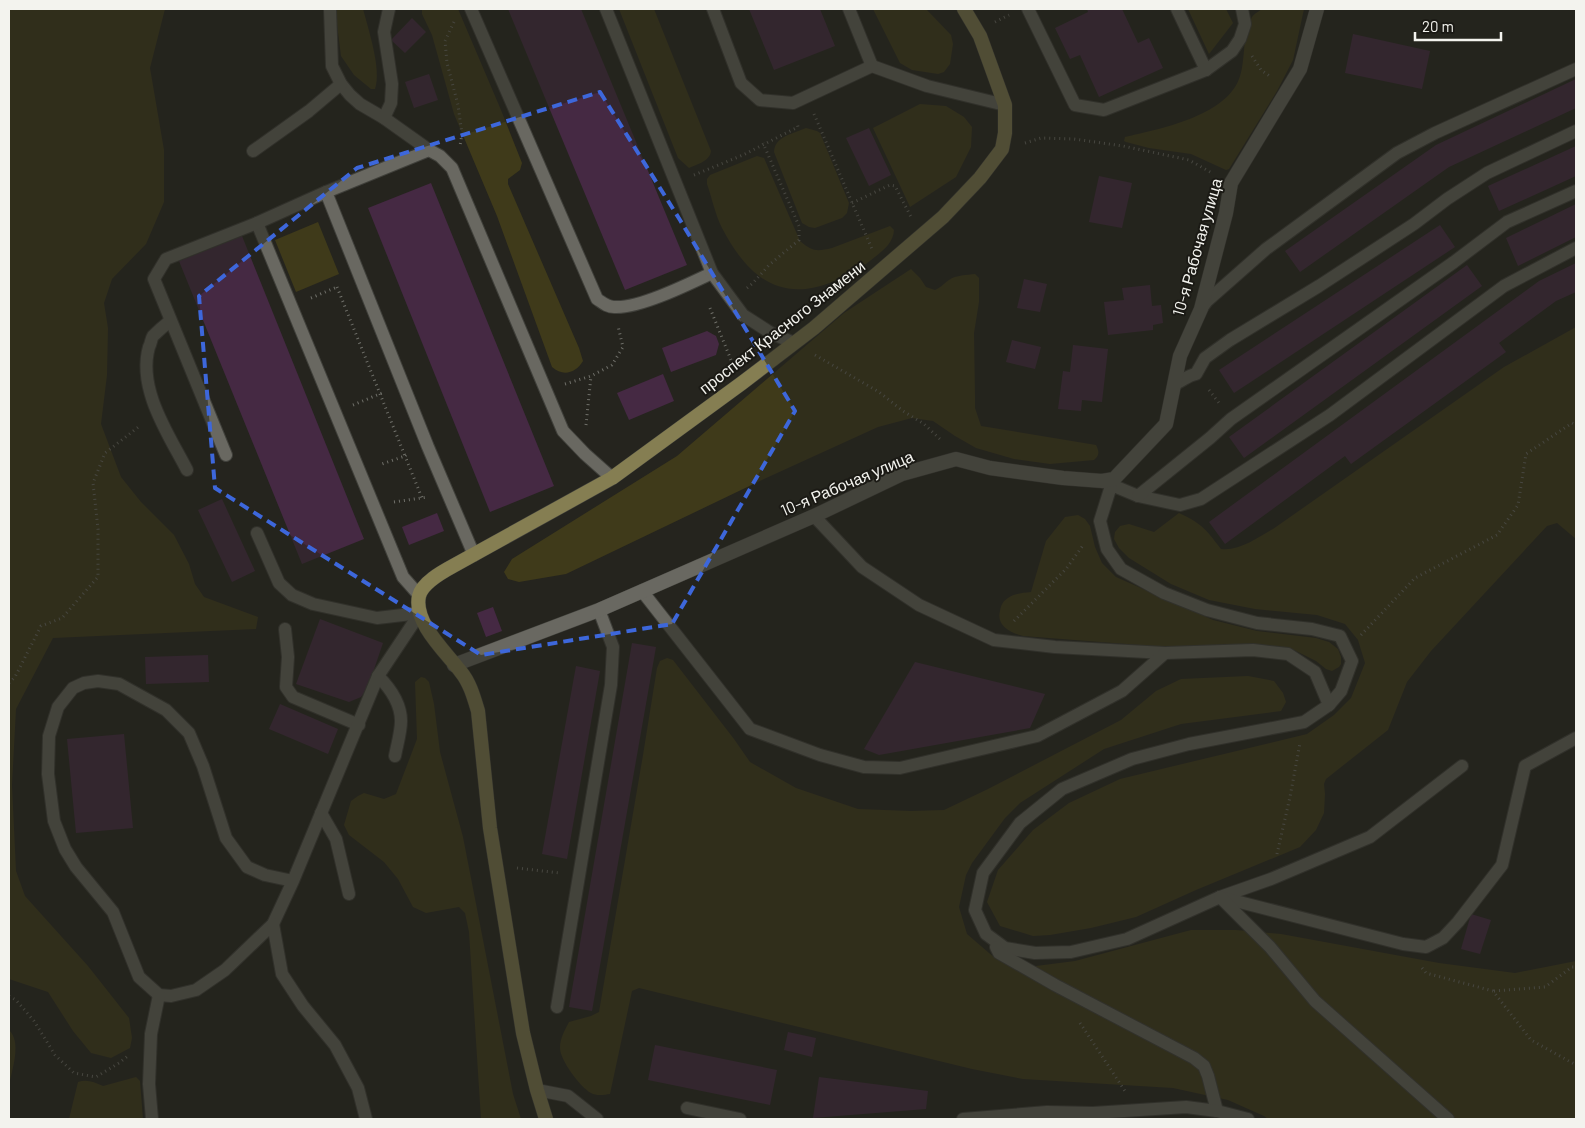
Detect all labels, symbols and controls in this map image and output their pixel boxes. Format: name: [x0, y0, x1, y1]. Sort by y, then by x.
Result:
scale bar: [1415, 10, 1501, 42]
text: 20 m: [1422, 17, 1454, 35]
street label: 10-я Рабочая улица: [1168, 176, 1225, 318]
street label: проспект Красного Знамени: [695, 256, 868, 397]
street label: 10-я Рабочая улица: [777, 446, 916, 519]

